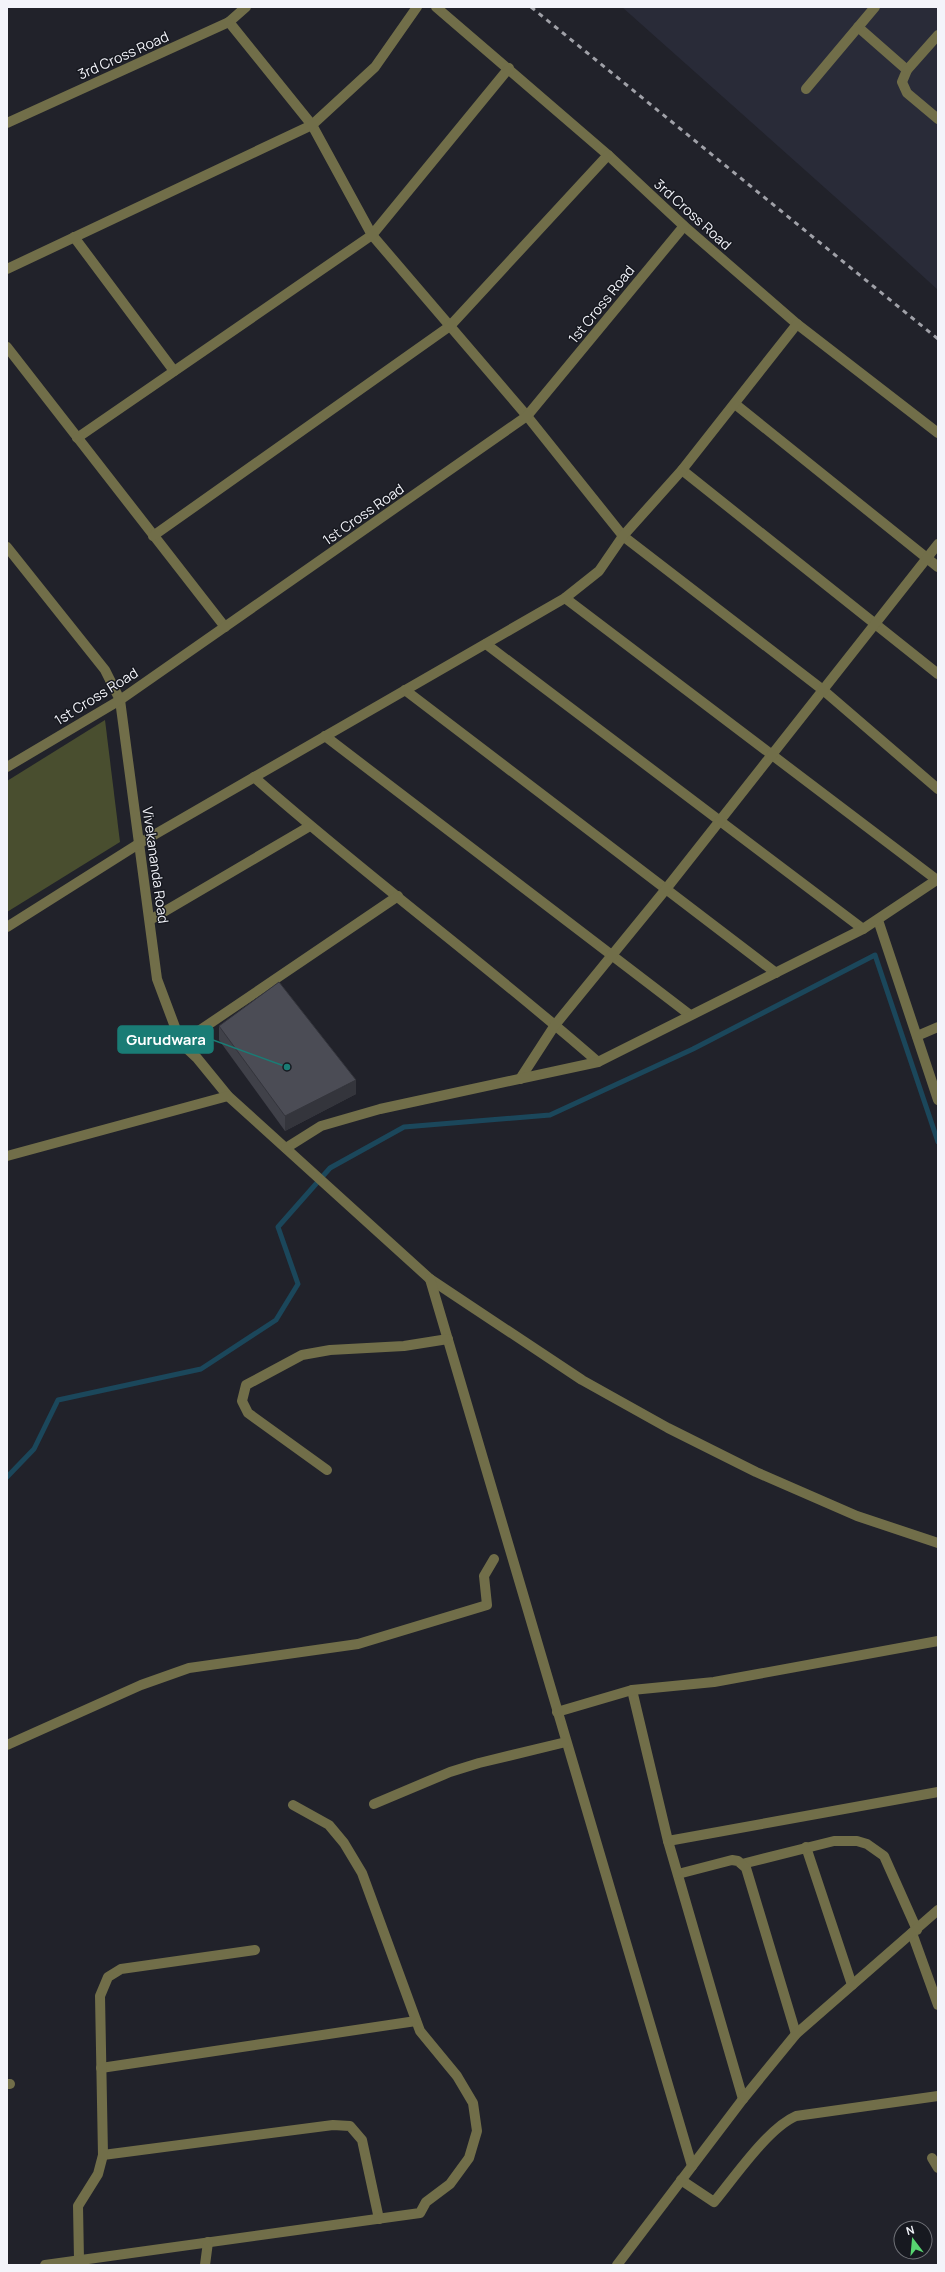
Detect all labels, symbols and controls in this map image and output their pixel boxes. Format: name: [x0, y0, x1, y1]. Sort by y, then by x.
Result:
street label: 3rd Cross Road: [75, 26, 171, 84]
street label: 3rd Cross Road: [650, 174, 736, 254]
street label: 1st Cross Road: [564, 261, 638, 347]
street label: 1st Cross Road: [319, 479, 407, 549]
street label: 1st Cross Road: [51, 663, 141, 729]
street label: Vivekananda Road: [138, 805, 174, 925]
callout: Gurudwara: [118, 1026, 213, 1053]
text: Gurudwara: [126, 1029, 206, 1050]
north arrow: [893, 2220, 933, 2260]
text: N: [904, 2222, 916, 2238]

